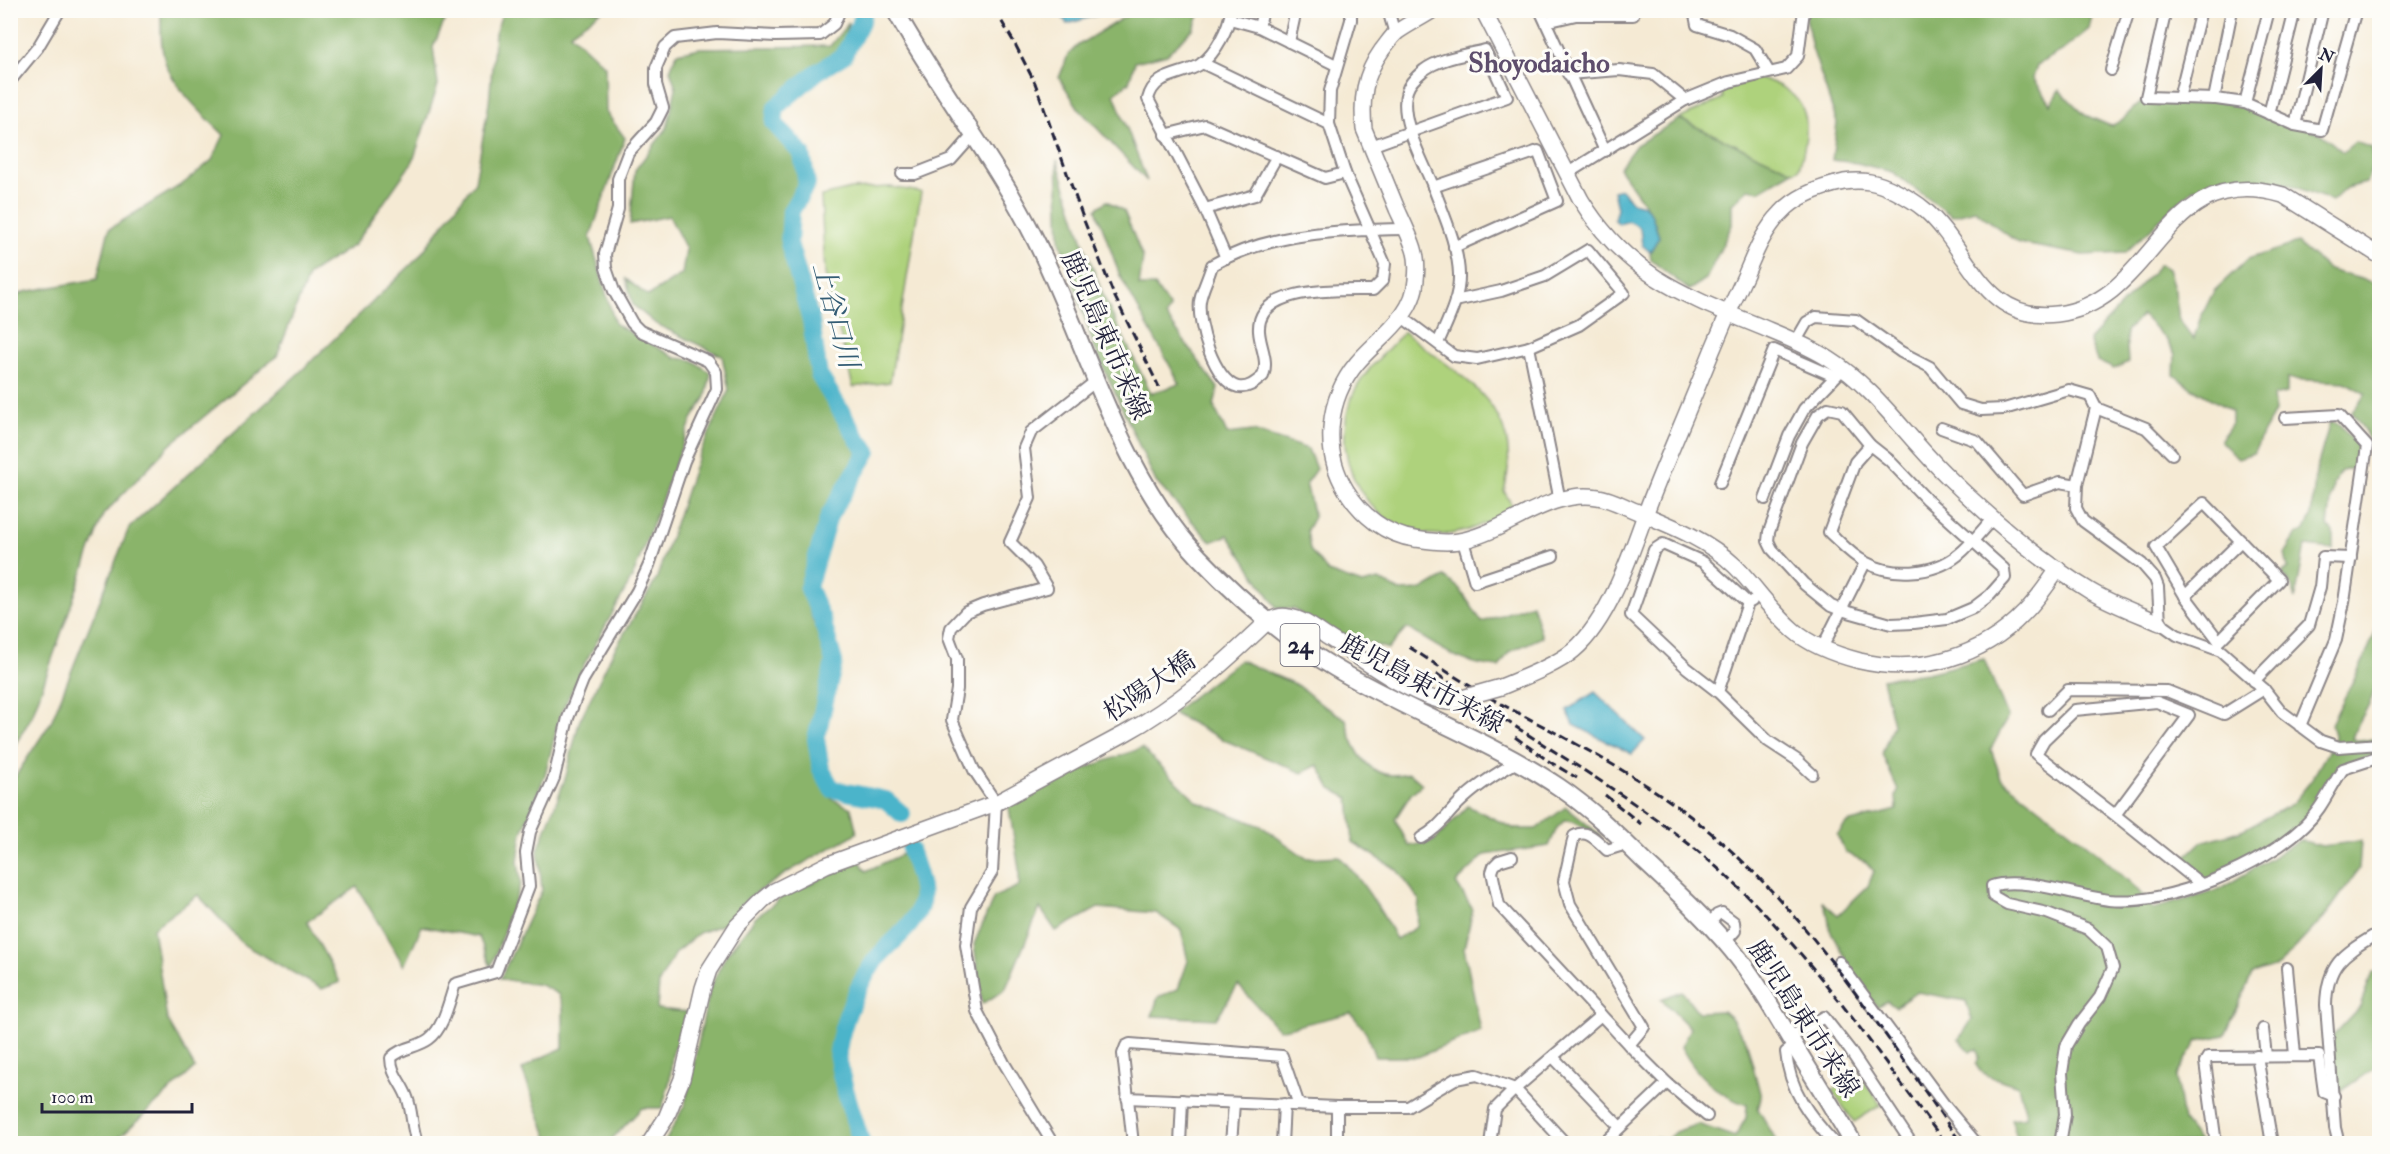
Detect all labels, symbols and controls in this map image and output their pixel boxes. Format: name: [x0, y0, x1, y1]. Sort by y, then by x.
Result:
north arrow: [2291, 39, 2351, 99]
text: N: [2315, 44, 2338, 69]
district label: Shoyodaicho: [1468, 46, 1610, 81]
street label: 鹿児島東市来線: [1053, 246, 1157, 425]
water label: 上谷口川: [806, 259, 866, 374]
road number: 24: [1280, 624, 1320, 666]
street label: 鹿児島東市来線: [1334, 627, 1509, 741]
street label: 松陽大橋: [1097, 644, 1202, 729]
street label: 鹿児島東市来線: [1740, 934, 1866, 1104]
scale bar: [42, 1076, 192, 1114]
text: 100 m: [51, 1086, 94, 1109]

